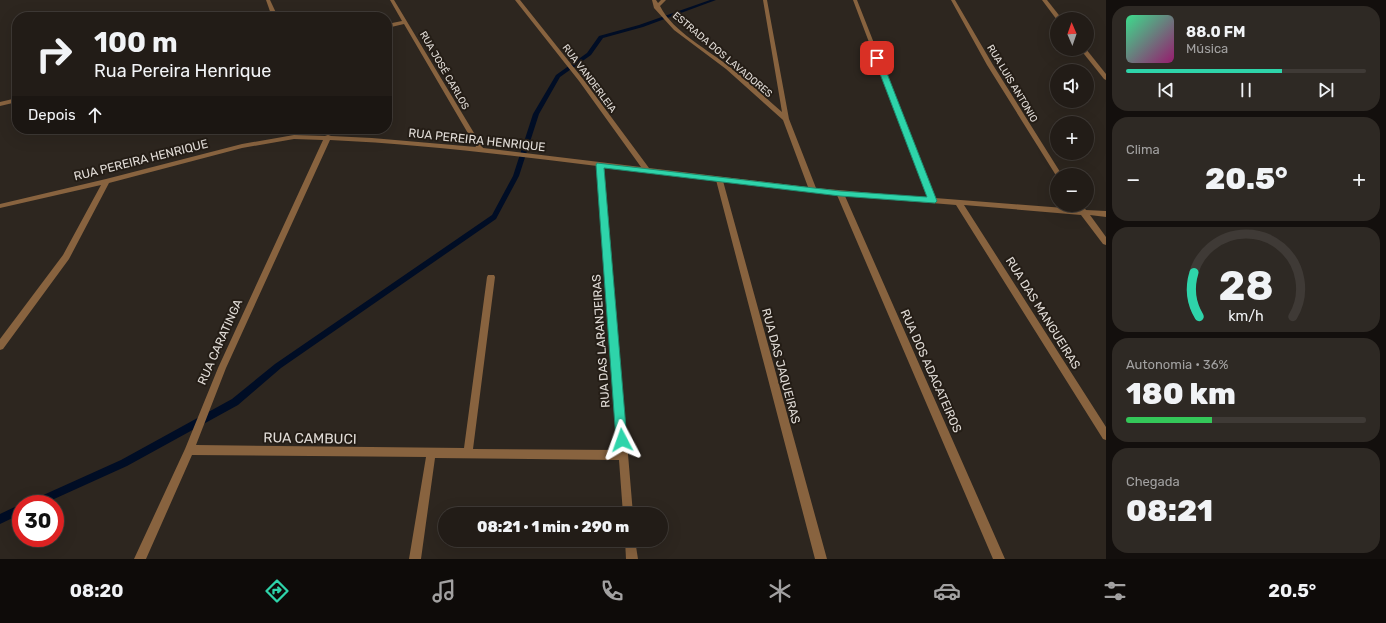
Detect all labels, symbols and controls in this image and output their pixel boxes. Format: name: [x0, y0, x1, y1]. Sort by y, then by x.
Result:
street label: ESTRADA DOS LAVADORES: [670, 10, 775, 100]
north arrow: [1050, 12, 1094, 56]
map controls: [1050, 12, 1094, 212]
text: 88.0 FM: [1186, 23, 1245, 41]
text: 100 m: [94, 26, 178, 59]
icon: right: [28, 28, 80, 80]
street label: RUA JOSÉ CARLOS: [417, 29, 471, 112]
pin: [860, 41, 894, 75]
text: Música: [1186, 41, 1228, 56]
street label: RUA VANDERLEIA: [560, 42, 619, 115]
street label: RUA LUIS ANTONIO: [984, 43, 1040, 125]
icon: arrive: [866, 47, 888, 69]
text: Rua Pereira Henrique: [94, 60, 271, 82]
button: sound: [1050, 64, 1094, 108]
icon: previous: [1155, 79, 1177, 101]
icon: pause: [1235, 79, 1257, 101]
icon: next: [1315, 79, 1337, 101]
icon: ahead: [84, 104, 106, 126]
text: Depois: [28, 106, 76, 124]
button: +: [1050, 116, 1094, 160]
street label: RUA PEREIRA HENRIQUE: [408, 126, 546, 154]
street label: RUA PEREIRA HENRIQUE: [72, 137, 210, 183]
text: Clima: [1126, 142, 1160, 157]
text: 20.5°: [1205, 161, 1288, 197]
text: −: [1126, 166, 1140, 193]
text: +: [1352, 166, 1366, 193]
button: −: [1050, 168, 1094, 212]
street label: RUA DAS MANGUEIRAS: [1003, 254, 1083, 372]
text: 28: [1218, 261, 1274, 310]
street label: RUA DAS LARANJEIRAS: [589, 274, 613, 408]
street label: RUA CARATINGA: [195, 297, 245, 387]
street label: RUA DAS JAQUEIRAS: [759, 307, 803, 425]
street label: RUA DOS ADACATEIROS: [897, 307, 965, 435]
text: km/h: [1228, 308, 1264, 325]
text: Autonomia · 36%: [1126, 357, 1228, 372]
text: 180 km: [1126, 376, 1236, 412]
position arrow: [601, 419, 643, 461]
street label: RUA CAMBUCI: [263, 429, 357, 448]
text: Chegada: [1126, 474, 1180, 489]
text: 08:21: [1126, 493, 1213, 529]
speed limit sign: 30: [12, 495, 64, 547]
text: 08:21 · 1 min · 290 m: [477, 518, 629, 536]
icon: directions: [263, 577, 291, 605]
icon: music: [430, 577, 458, 605]
icon: phone: [598, 577, 626, 605]
icon: climate: [766, 577, 794, 605]
icon: car: [933, 577, 961, 605]
icon: filters: [1101, 577, 1129, 605]
text: 08:20: [70, 580, 123, 602]
text: 20.5°: [1268, 580, 1316, 602]

